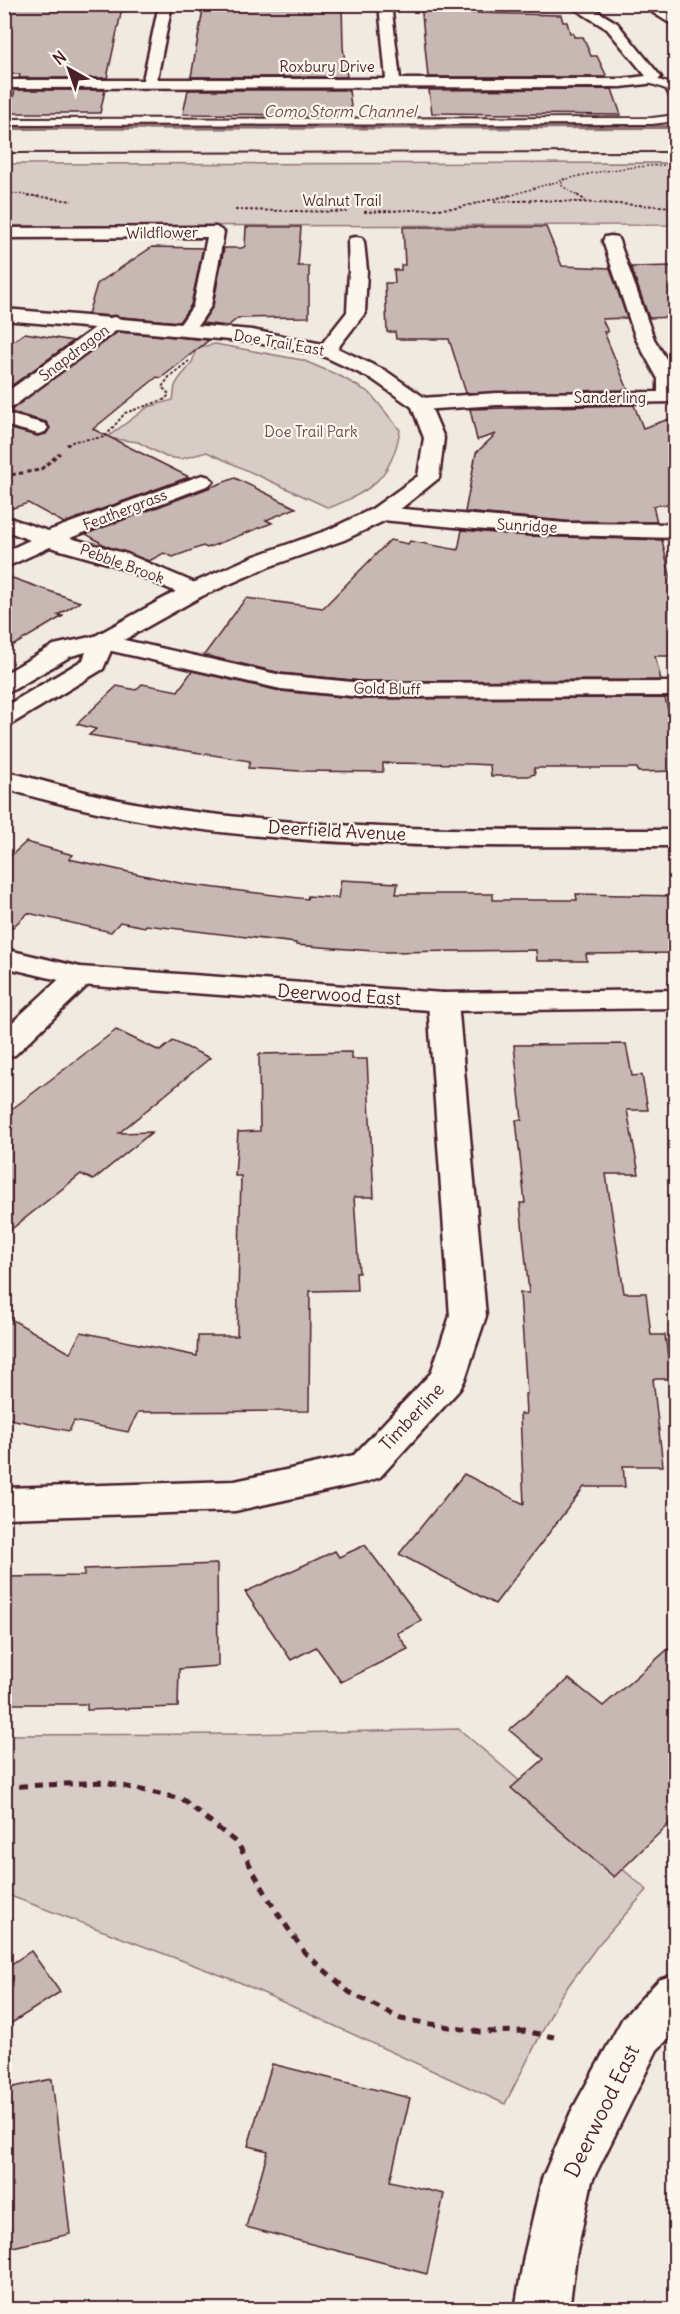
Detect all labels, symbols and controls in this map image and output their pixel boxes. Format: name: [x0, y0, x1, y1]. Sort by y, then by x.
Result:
north arrow: [39, 39, 99, 99]
text: N: [49, 46, 70, 69]
street label: Roxbury Drive: [279, 57, 375, 76]
water label: Como Storm Channel: [263, 101, 419, 121]
street label: Walnut Trail: [302, 191, 382, 210]
street label: Wildflower: [126, 222, 198, 243]
street label: Snapdragon: [35, 320, 113, 385]
street label: Doe Trail East: [232, 325, 326, 360]
street label: Sanderling: [574, 388, 646, 407]
park label: Doe Trail Park: [264, 422, 358, 441]
street label: Feathergrass: [80, 485, 170, 534]
street label: Sunridge: [496, 514, 558, 537]
street label: Pebble Brook: [77, 539, 167, 588]
street label: Gold Bluff: [353, 678, 422, 699]
street label: Deerfield Avenue: [267, 815, 407, 846]
street label: Deerwood East: [277, 979, 401, 1010]
street label: Timberline: [374, 1378, 449, 1455]
street label: Deerwood East: [558, 2040, 645, 2182]

